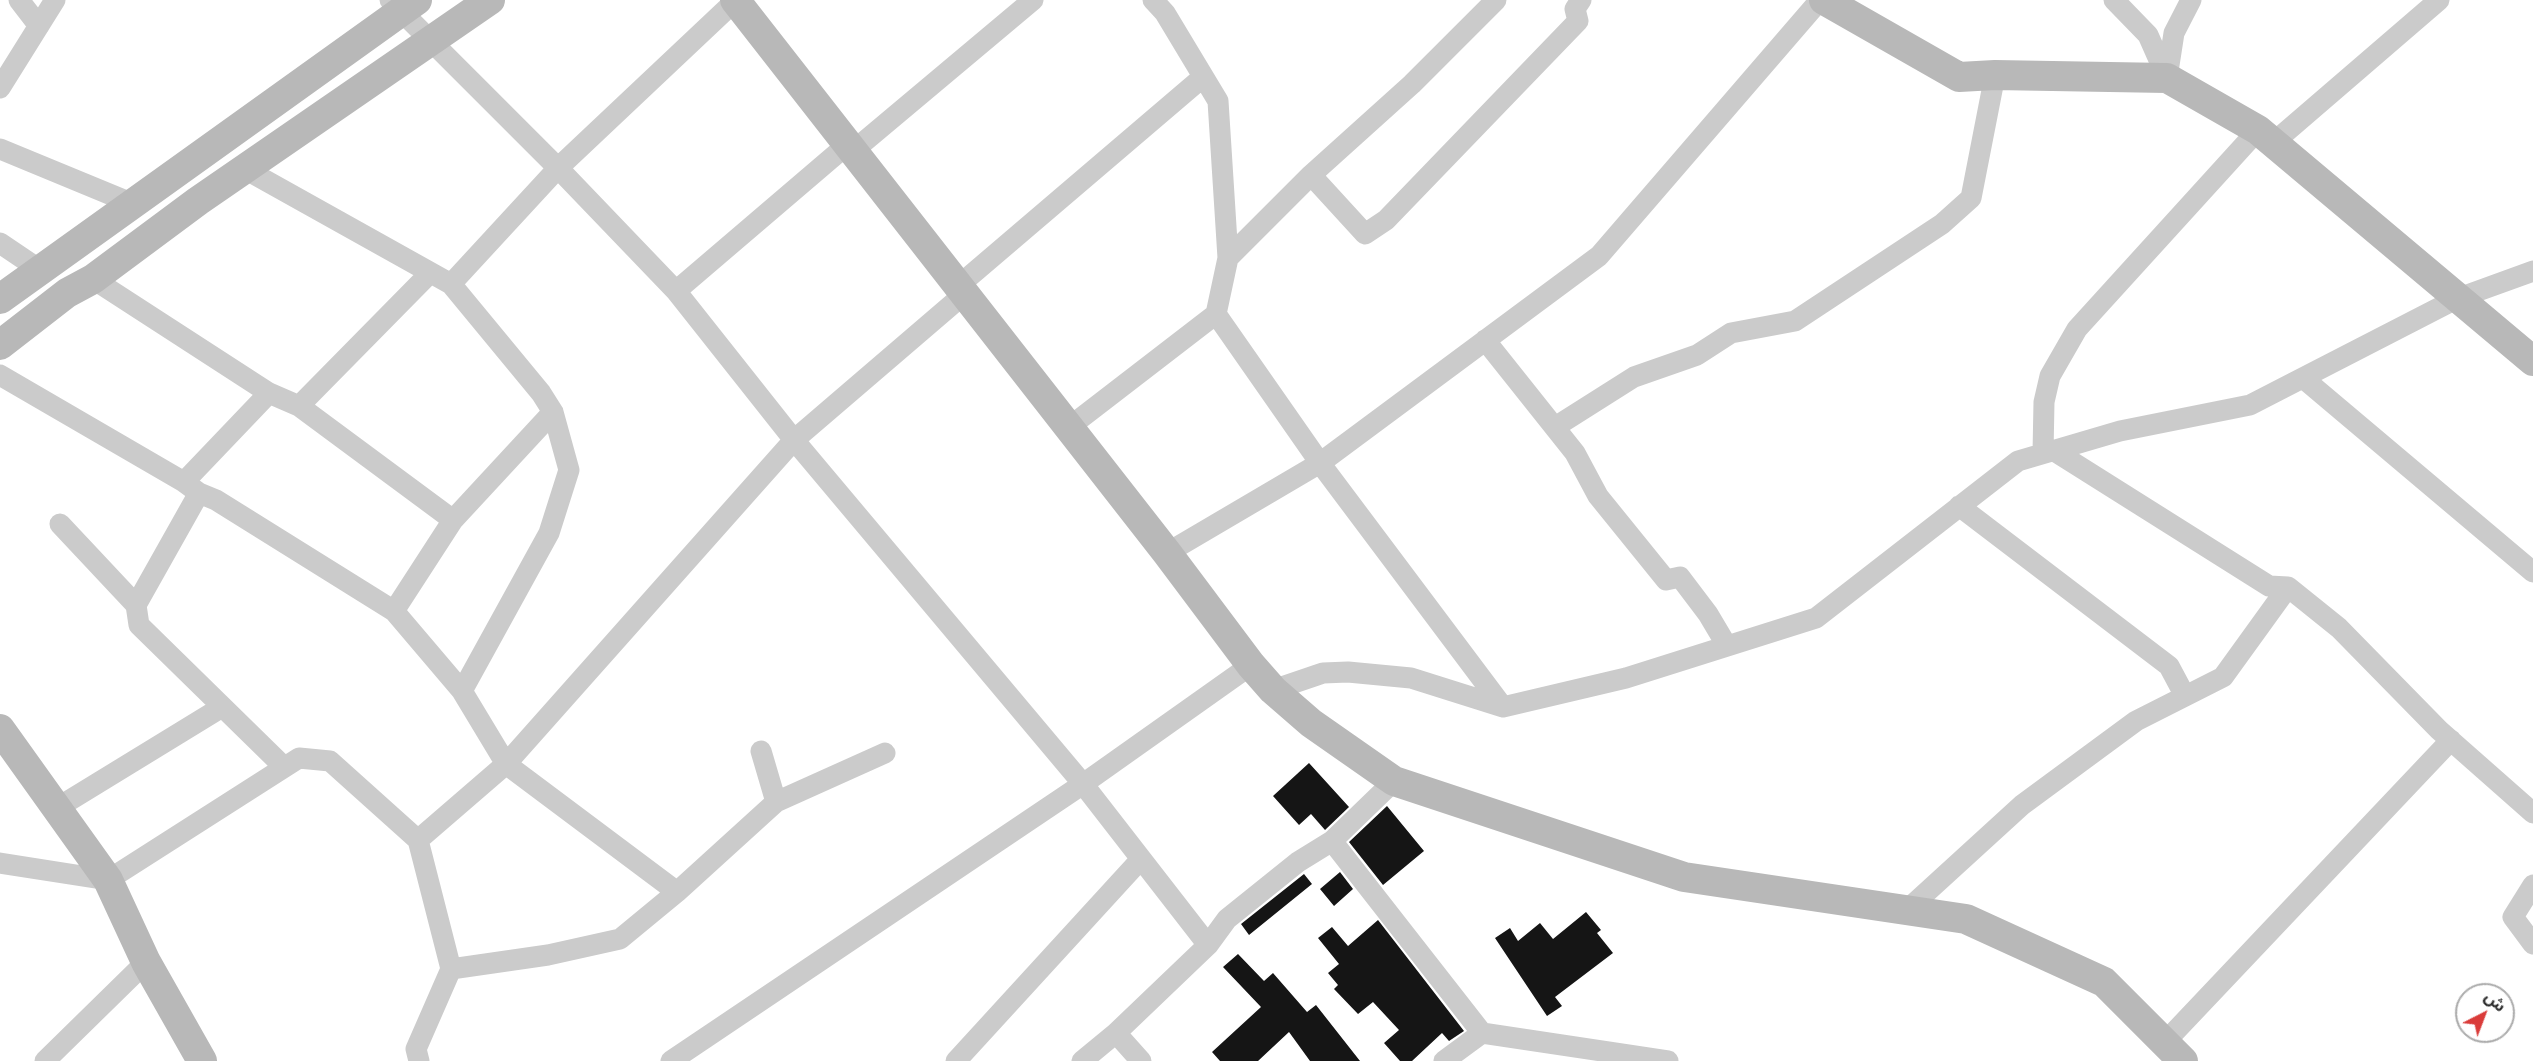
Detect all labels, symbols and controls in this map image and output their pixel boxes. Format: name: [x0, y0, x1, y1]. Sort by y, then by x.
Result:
north arrow: [2455, 983, 2515, 1043]
text: ش: [2482, 986, 2511, 1015]

